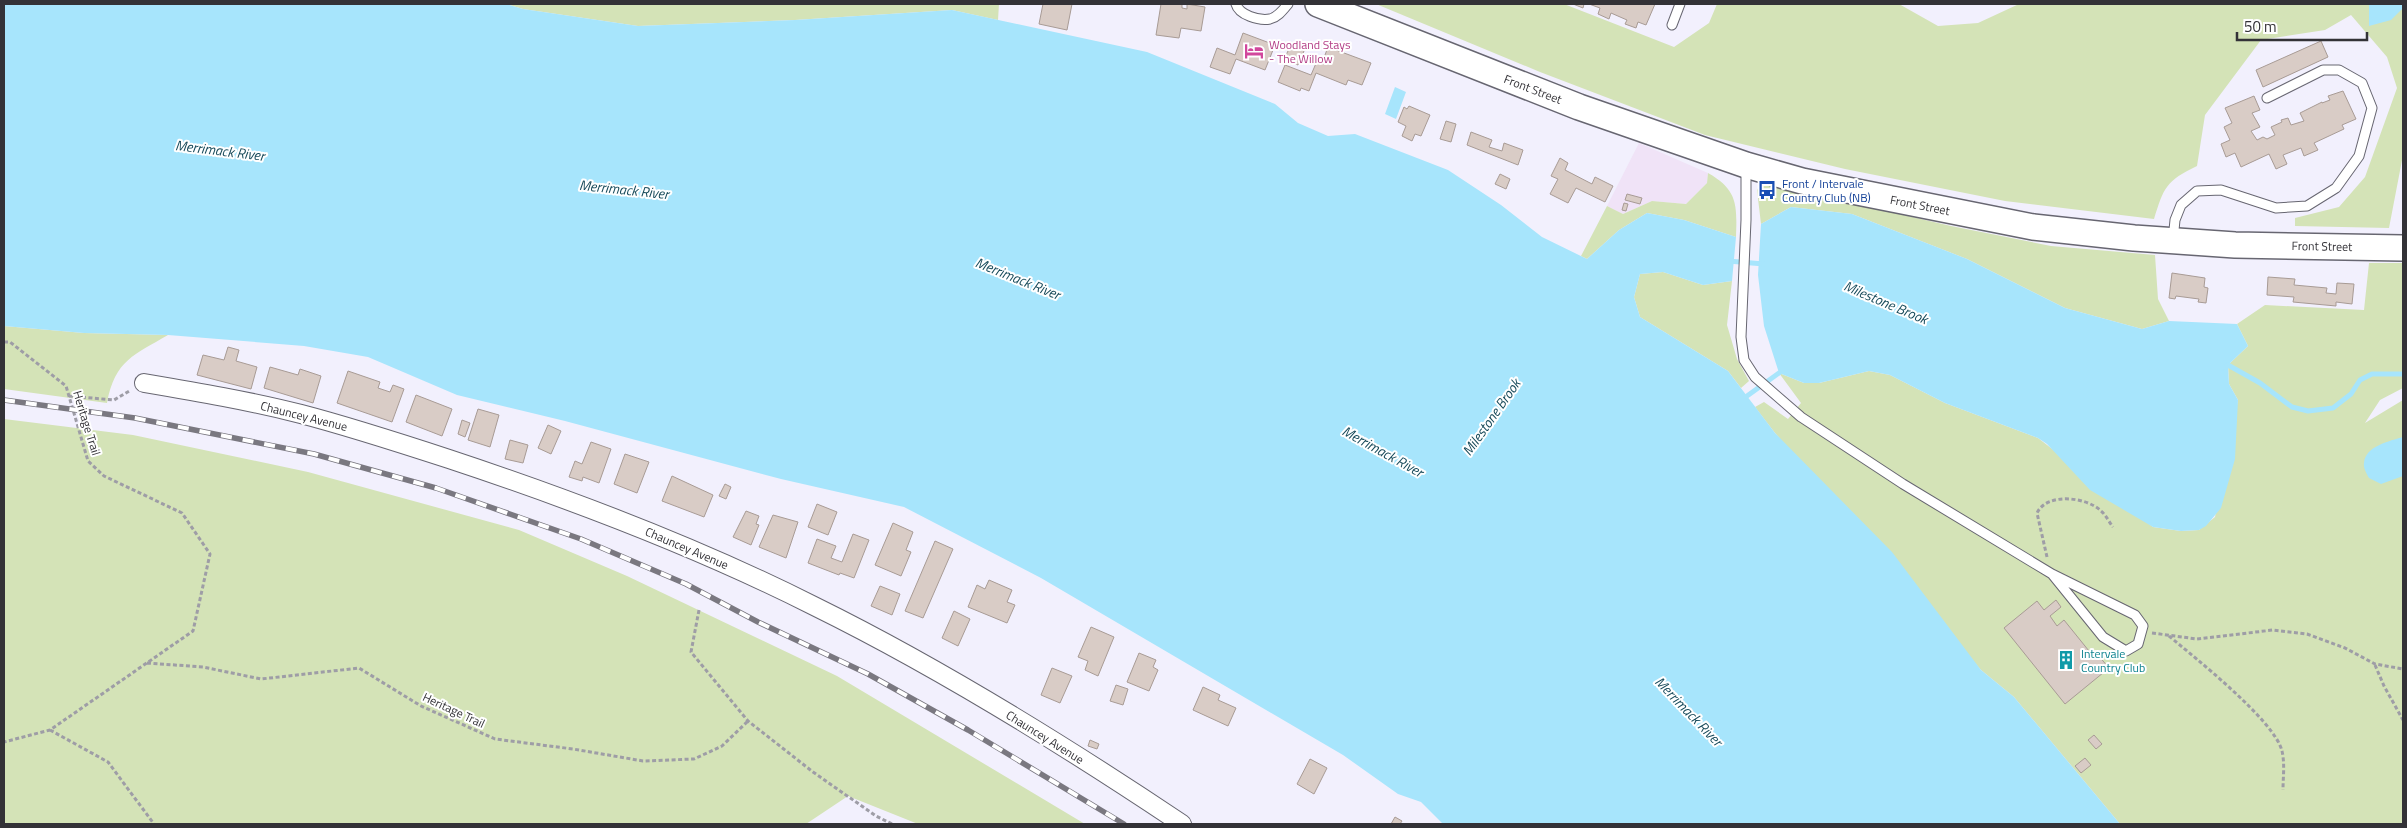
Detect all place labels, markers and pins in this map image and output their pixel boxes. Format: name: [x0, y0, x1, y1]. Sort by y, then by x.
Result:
place label: Woodland Stays - The Willow: [1269, 35, 1351, 68]
hotel icon: Woodland Stays - The Willow: [1243, 40, 1265, 62]
place label: Front / Intervale Country Club (NB): [1782, 174, 1871, 207]
bus stop icon: Front / Intervale Country Club (NB): [1756, 179, 1778, 201]
place label: Intervale Country Club: [2081, 644, 2145, 677]
building icon: Intervale Country Club: [2055, 649, 2077, 671]

